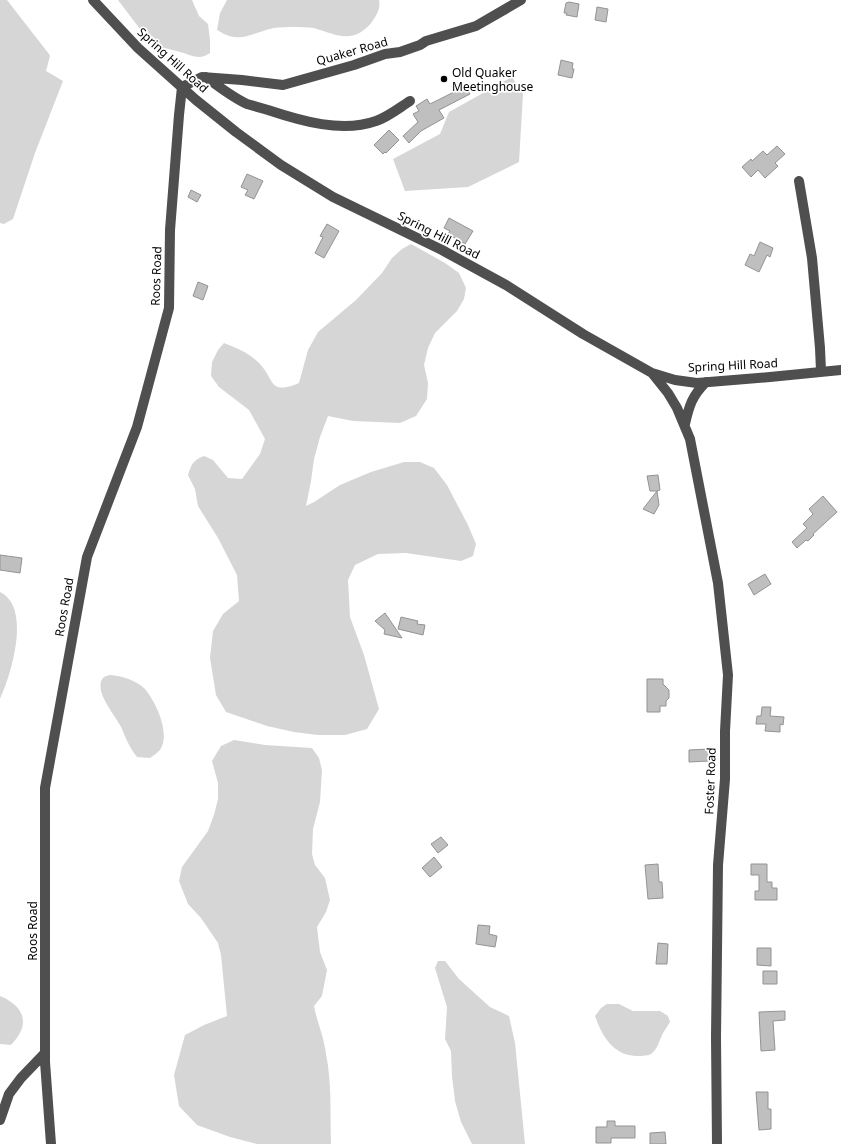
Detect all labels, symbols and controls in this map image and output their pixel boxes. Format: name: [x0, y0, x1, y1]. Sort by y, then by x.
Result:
street label: Spring Hill Road: [134, 24, 212, 96]
street label: Quaker Road: [314, 33, 390, 69]
place label: Old Quaker Meetinghouse: [452, 64, 533, 95]
marker: Old Quaker Meetinghouse: [439, 74, 449, 84]
street label: Spring Hill Road: [395, 207, 483, 263]
street label: Roos Road: [146, 246, 166, 306]
street label: Spring Hill Road: [688, 354, 778, 376]
street label: Roos Road: [50, 576, 78, 638]
street label: Foster Road: [700, 747, 720, 815]
street label: Roos Road: [24, 901, 41, 961]

